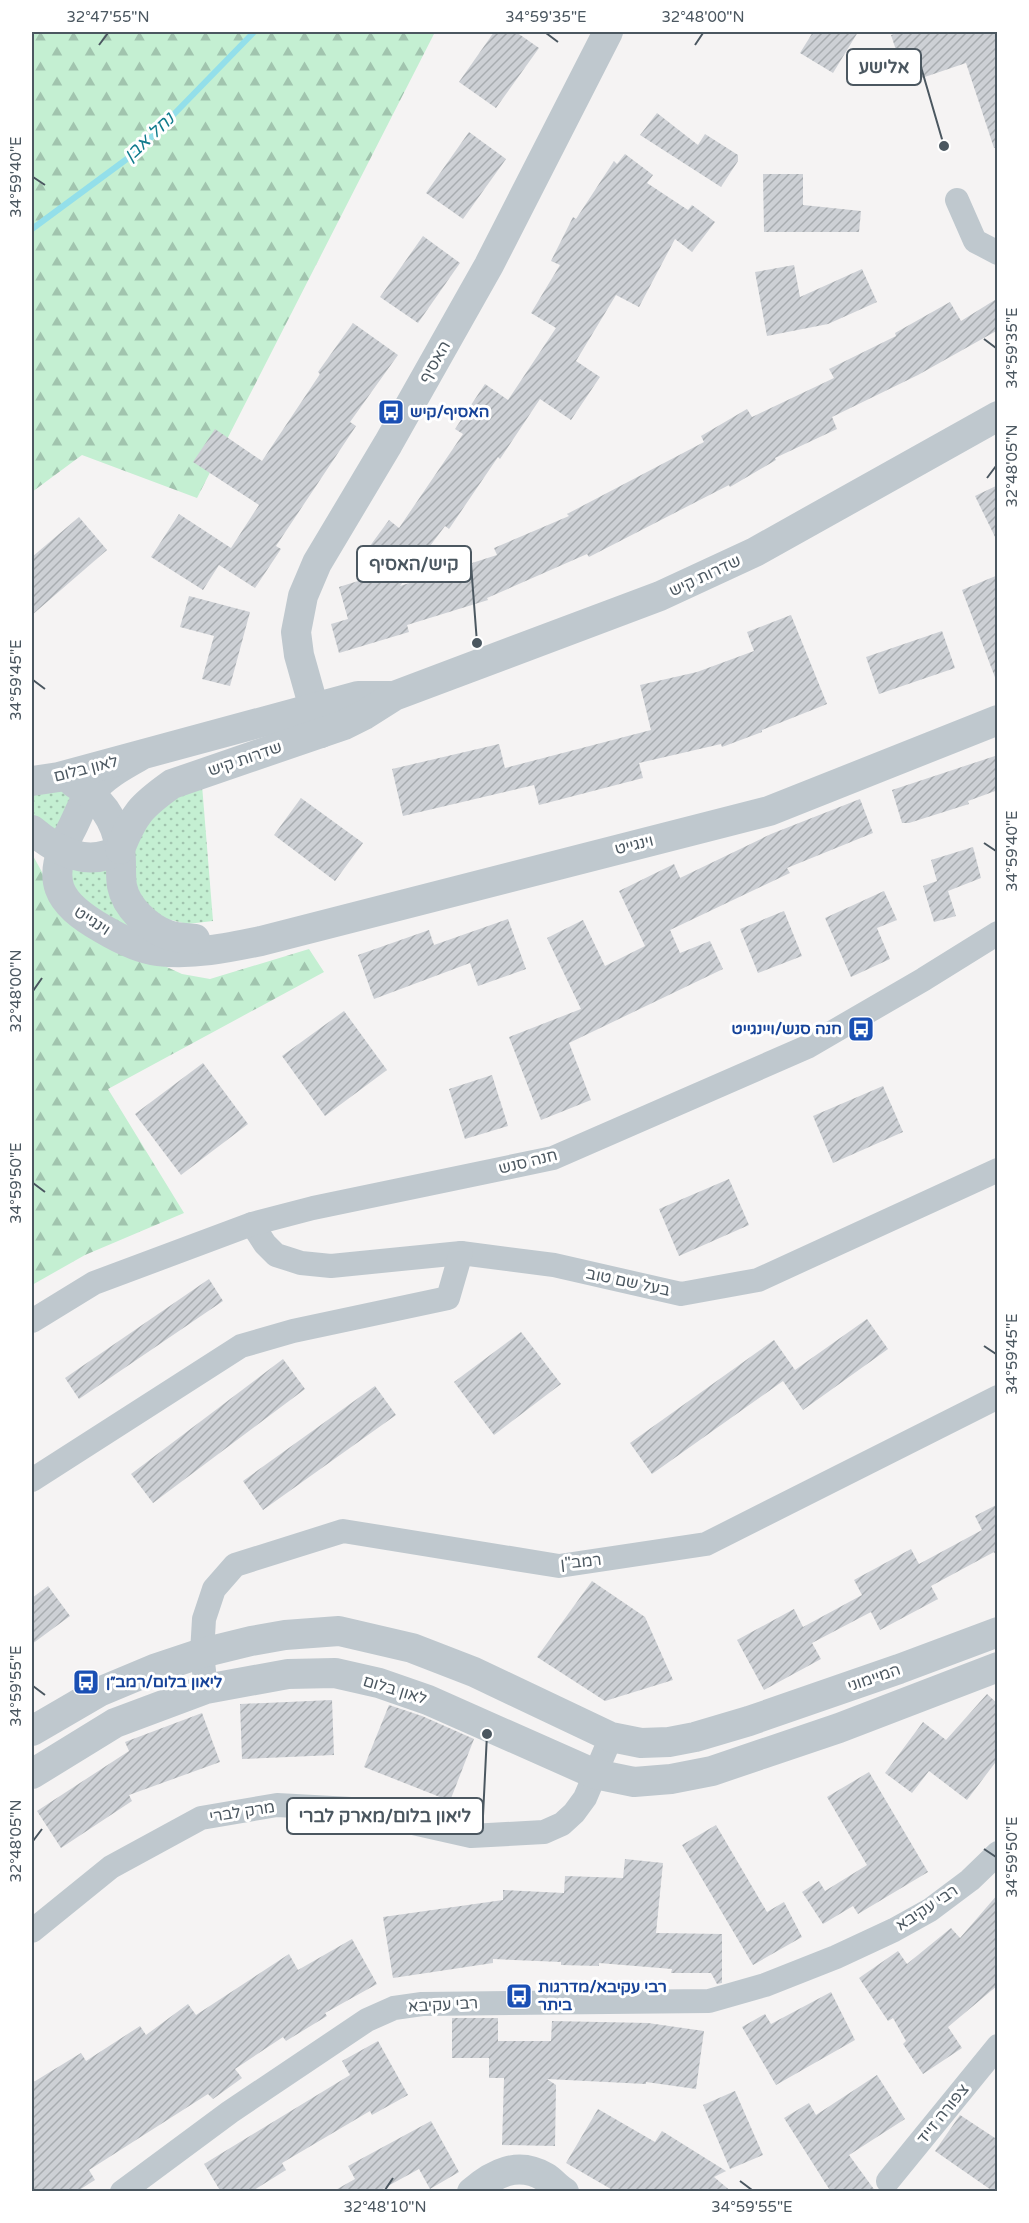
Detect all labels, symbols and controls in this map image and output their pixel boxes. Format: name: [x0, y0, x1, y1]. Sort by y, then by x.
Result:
text: 32°47'55"N: [66, 8, 150, 26]
text: 34°59'35"E: [505, 8, 587, 26]
text: 32°48'00"N: [661, 8, 745, 26]
callout: אלישע: [847, 49, 921, 85]
text: אלישע: [858, 56, 909, 78]
water label: נחל אבן: [119, 107, 180, 166]
text: 34°59'40"E: [7, 136, 25, 218]
text: 34°59'35"E: [1003, 307, 1021, 389]
street label: האסיף: [415, 337, 455, 387]
bus stop icon: האסיף/קיש: [376, 397, 406, 427]
place label: האסיף/קיש: [410, 402, 489, 422]
text: 32°48'05"N: [1003, 424, 1021, 508]
callout: קיש/האסיף: [357, 546, 471, 582]
street label: שדרות קיש: [666, 551, 744, 601]
text: קיש/האסיף: [369, 553, 459, 575]
text: 34°59'45"E: [7, 639, 25, 721]
street label: שדרות קיש: [205, 737, 285, 781]
street label: לאון בלום: [52, 751, 120, 787]
text: 34°59'40"E: [1003, 810, 1021, 892]
street label: וינגייט: [613, 831, 655, 859]
street label: וינגייט: [70, 902, 114, 940]
text: 32°48'00"N: [7, 949, 25, 1033]
bus stop icon: חנה סנש/ויינגייט: [846, 1014, 876, 1044]
place label: חנה סנש/ויינגייט: [732, 1019, 842, 1039]
text: 34°59'50"E: [7, 1142, 25, 1224]
street label: חנה סנש: [496, 1145, 560, 1179]
street label: בעל שם טוב: [584, 1263, 672, 1301]
text: 34°59'45"E: [1003, 1313, 1021, 1395]
street label: רמב"ן: [559, 1550, 603, 1574]
text: 34°59'55"E: [7, 1645, 25, 1727]
street label: המיימוני: [845, 1660, 903, 1696]
bus stop icon: ליאון בלום/רמב״ן: [71, 1667, 101, 1697]
street label: לאון בלום: [361, 1671, 429, 1709]
place label: ליאון בלום/רמב״ן: [106, 1672, 223, 1692]
street label: מרק לברי: [208, 1797, 276, 1827]
callout: ליאון בלום/מארק לברי: [287, 1798, 483, 1834]
text: 32°48'05"N: [7, 1799, 25, 1883]
text: ליאון בלום/מארק לברי: [299, 1805, 472, 1827]
text: 34°59'50"E: [1003, 1816, 1021, 1898]
street label: רבי עקיבא: [892, 1880, 962, 1936]
place label: רבי עקיבא/מדרגות ביתר: [538, 1977, 667, 2015]
bus stop icon: רבי עקיבא/מדרגות ביתר: [504, 1981, 534, 2011]
street label: רבי עקיבא: [407, 1993, 479, 2017]
street label: צפורה זייד: [913, 2080, 973, 2148]
text: 32°48'10"N: [343, 2198, 427, 2216]
text: 34°59'55"E: [711, 2198, 793, 2216]

